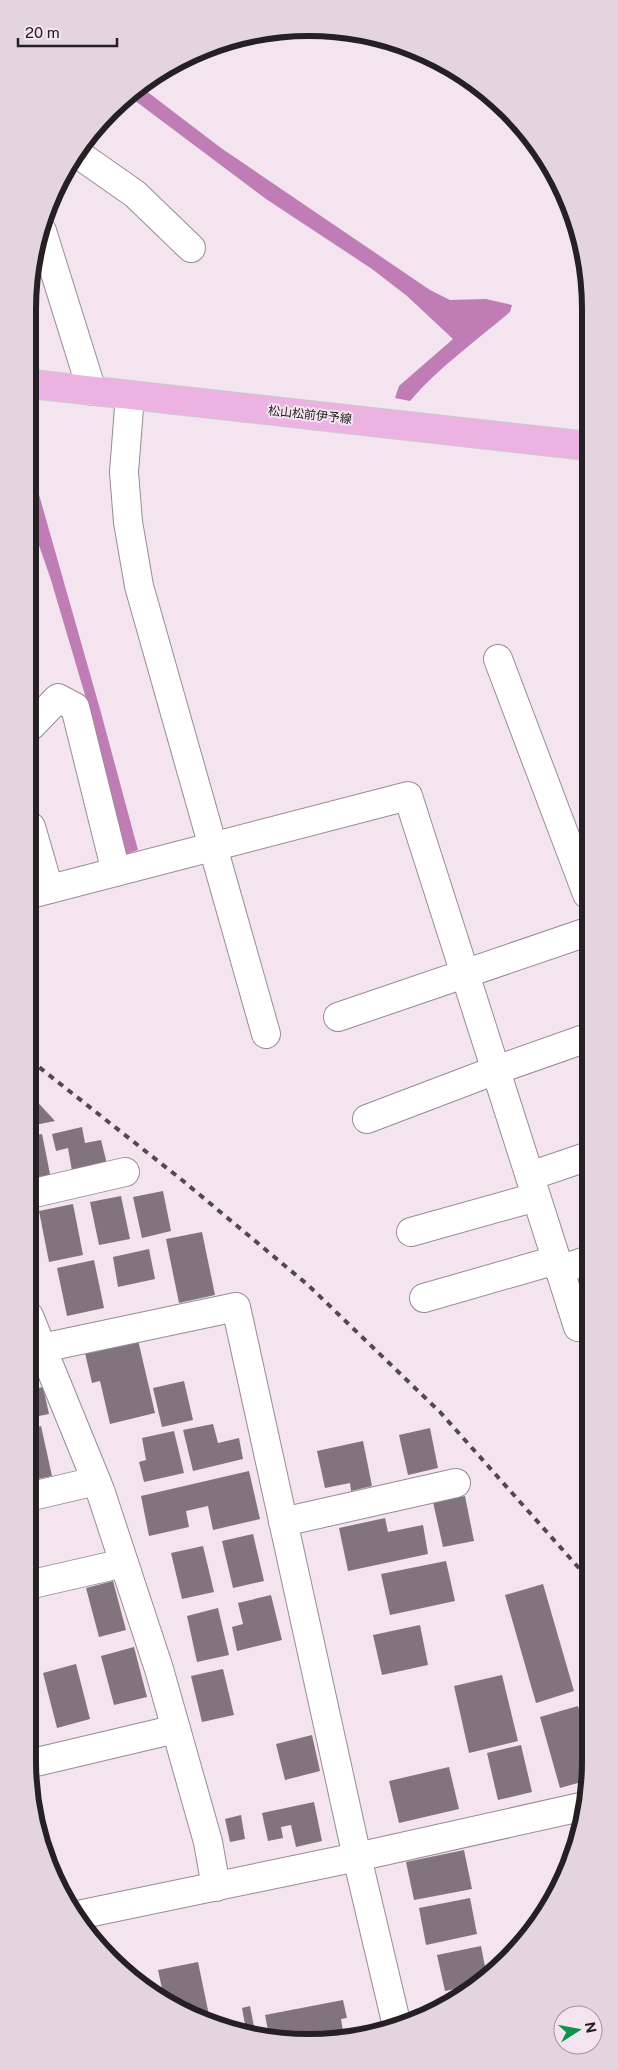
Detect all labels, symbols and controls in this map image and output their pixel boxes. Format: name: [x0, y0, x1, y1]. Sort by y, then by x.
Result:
scale bar: [18, 15, 116, 47]
text: 20 m: [25, 24, 60, 41]
street label: 松山松前伊予線: [267, 404, 353, 426]
north arrow: [553, 2005, 603, 2055]
text: N: [582, 2021, 600, 2034]

